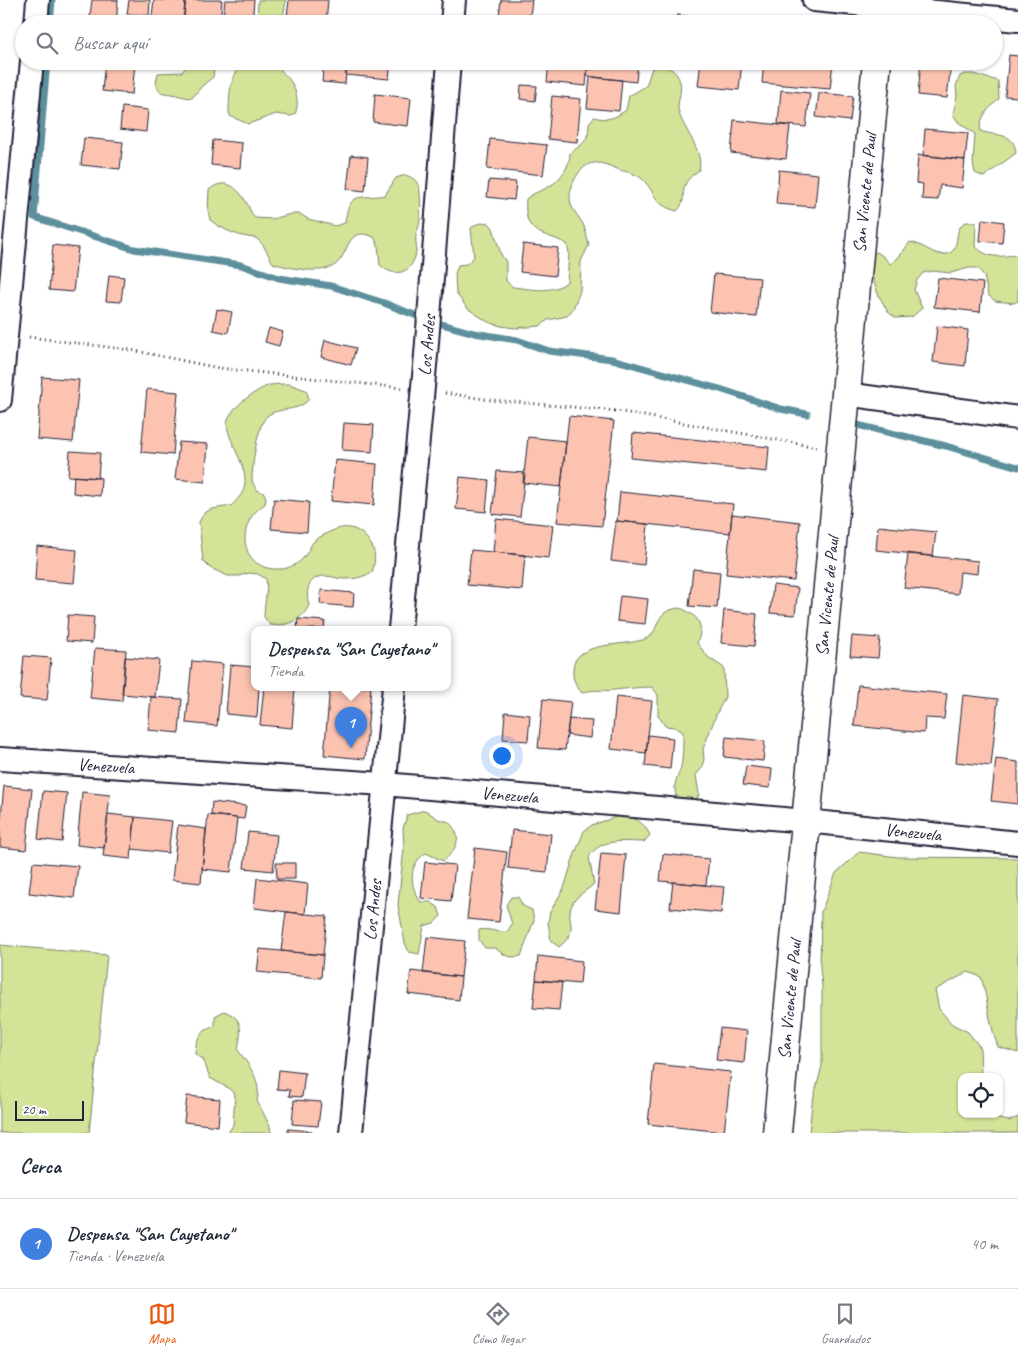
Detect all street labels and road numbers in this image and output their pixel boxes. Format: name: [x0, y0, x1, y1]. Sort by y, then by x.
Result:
street label: San Vicente de Paul: [848, 130, 881, 254]
street label: Los Andes: [413, 312, 440, 377]
street label: San Vicente de Paul: [811, 533, 844, 657]
street label: Venezuela: [77, 753, 136, 779]
street label: Venezuela: [481, 782, 541, 809]
street label: Venezuela: [884, 818, 944, 846]
street label: Los Andes: [359, 877, 387, 941]
street label: San Vicente de Paul: [773, 936, 806, 1060]

